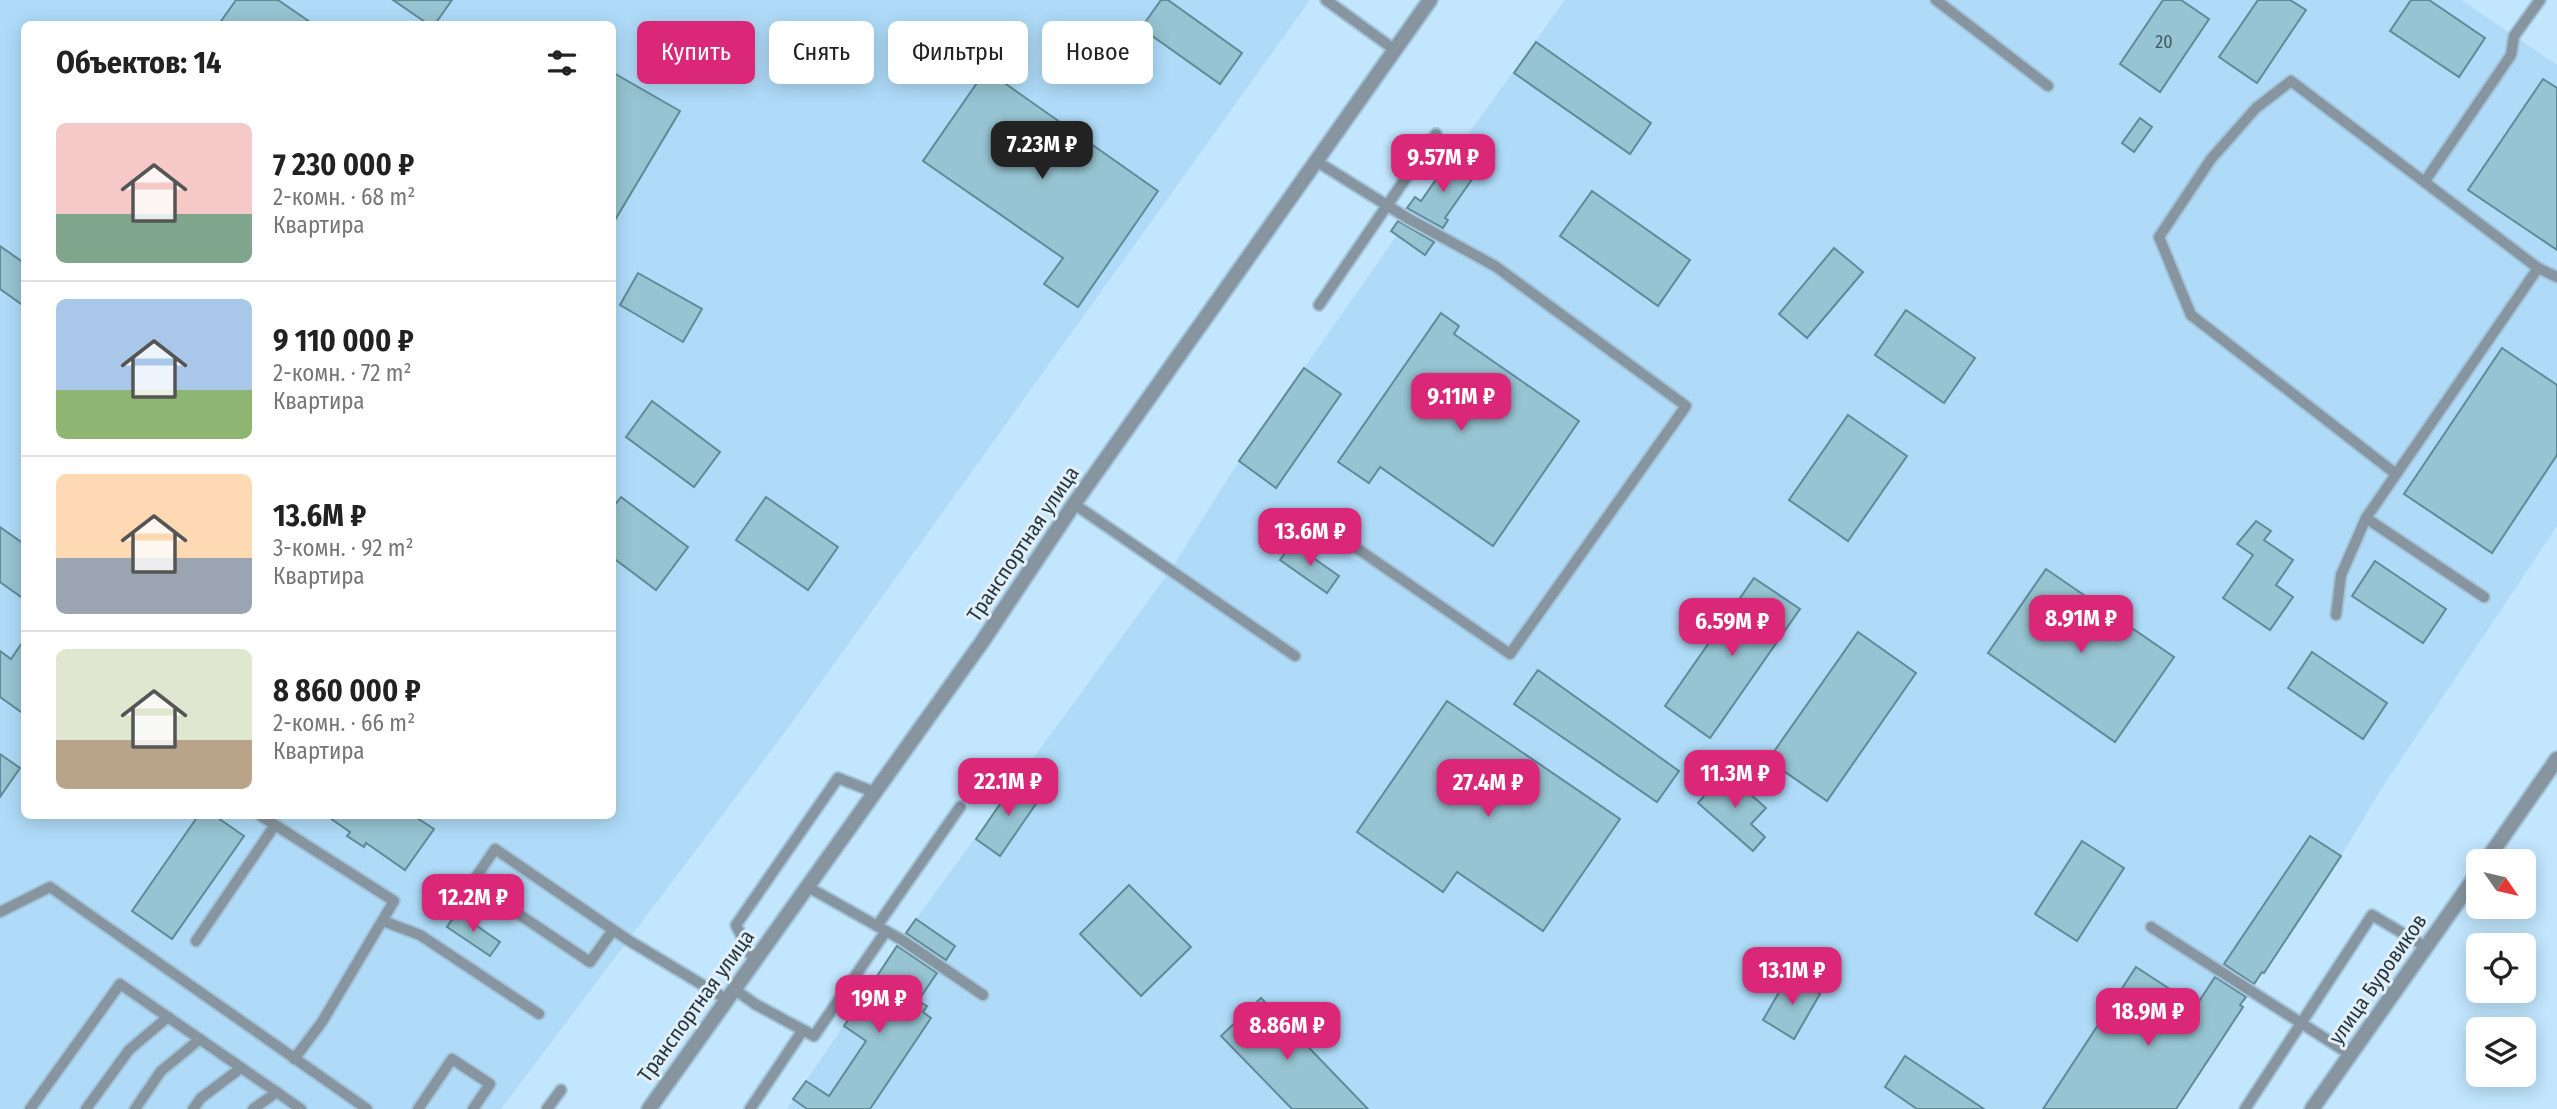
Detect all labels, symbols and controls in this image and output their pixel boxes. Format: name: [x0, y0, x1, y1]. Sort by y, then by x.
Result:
chip: Купить: [637, 21, 755, 84]
chip: Снять: [769, 21, 874, 84]
chip: Фильтры: [888, 21, 1028, 84]
chip: Новое: [1042, 21, 1153, 84]
house number: 20: [2155, 31, 2173, 53]
icon: filters: [543, 44, 581, 82]
text: Объектов: 14: [56, 45, 222, 81]
pin: 7.23M ₽: [977, 122, 1107, 181]
text: 7.23M ₽: [1007, 130, 1077, 158]
pin: 9.57M ₽: [1378, 134, 1508, 194]
text: 9.57M ₽: [1407, 143, 1479, 171]
text: 7 230 000 ₽: [273, 147, 414, 183]
icon: home: [112, 151, 196, 235]
text: 2-комн. · 68 m²: [273, 183, 415, 211]
text: Квартира: [273, 211, 365, 239]
text: 9 110 000 ₽: [273, 323, 414, 359]
icon: home: [112, 327, 196, 411]
text: 2-комн. · 72 m²: [273, 359, 412, 387]
pin: 9.11M ₽: [1396, 374, 1526, 433]
text: 9.11M ₽: [1427, 382, 1495, 410]
text: Квартира: [273, 387, 365, 415]
street label: Транспортная улица: [961, 461, 1085, 627]
text: 13.6M ₽: [273, 498, 366, 534]
icon: home: [112, 502, 196, 586]
pin: 13.6M ₽: [1245, 508, 1375, 568]
text: 13.6M ₽: [1274, 517, 1346, 545]
text: 3-комн. · 92 m²: [273, 534, 414, 562]
text: Квартира: [273, 562, 365, 590]
pin: 8.91M ₽: [2016, 596, 2146, 655]
pin: 6.59M ₽: [1667, 598, 1797, 658]
text: 8.91M ₽: [2045, 604, 2117, 632]
text: 6.59M ₽: [1695, 607, 1769, 635]
text: 8 860 000 ₽: [273, 673, 421, 709]
icon: home: [112, 677, 196, 761]
text: 2-комн. · 66 m²: [273, 709, 415, 737]
text: Квартира: [273, 737, 365, 765]
pin: 11.3M ₽: [1670, 750, 1800, 810]
pin: 22.1M ₽: [943, 758, 1073, 818]
text: 11.3M ₽: [1700, 759, 1770, 787]
pin: 27.4M ₽: [1423, 760, 1553, 819]
text: 22.1M ₽: [974, 767, 1042, 795]
text: 27.4M ₽: [1453, 768, 1523, 796]
north arrow: [2466, 849, 2536, 919]
map controls: [2466, 849, 2536, 1087]
pin: 12.2M ₽: [408, 874, 538, 934]
text: 12.2M ₽: [438, 883, 508, 911]
street label: улица Буровиков: [2323, 909, 2433, 1049]
street label: Транспортная улица: [632, 925, 760, 1087]
button: locate: [2466, 933, 2536, 1003]
pin: 13.1M ₽: [1727, 948, 1857, 1007]
text: 13.1M ₽: [1758, 956, 1826, 984]
pin: 19M ₽: [830, 976, 928, 1035]
text: 19M ₽: [851, 984, 907, 1012]
pin: 18.9M ₽: [2083, 988, 2213, 1048]
text: 18.9M ₽: [2112, 997, 2184, 1025]
pin: 8.86M ₽: [1222, 1002, 1352, 1062]
text: 8.86M ₽: [1249, 1011, 1325, 1039]
button: layers: [2466, 1017, 2536, 1087]

